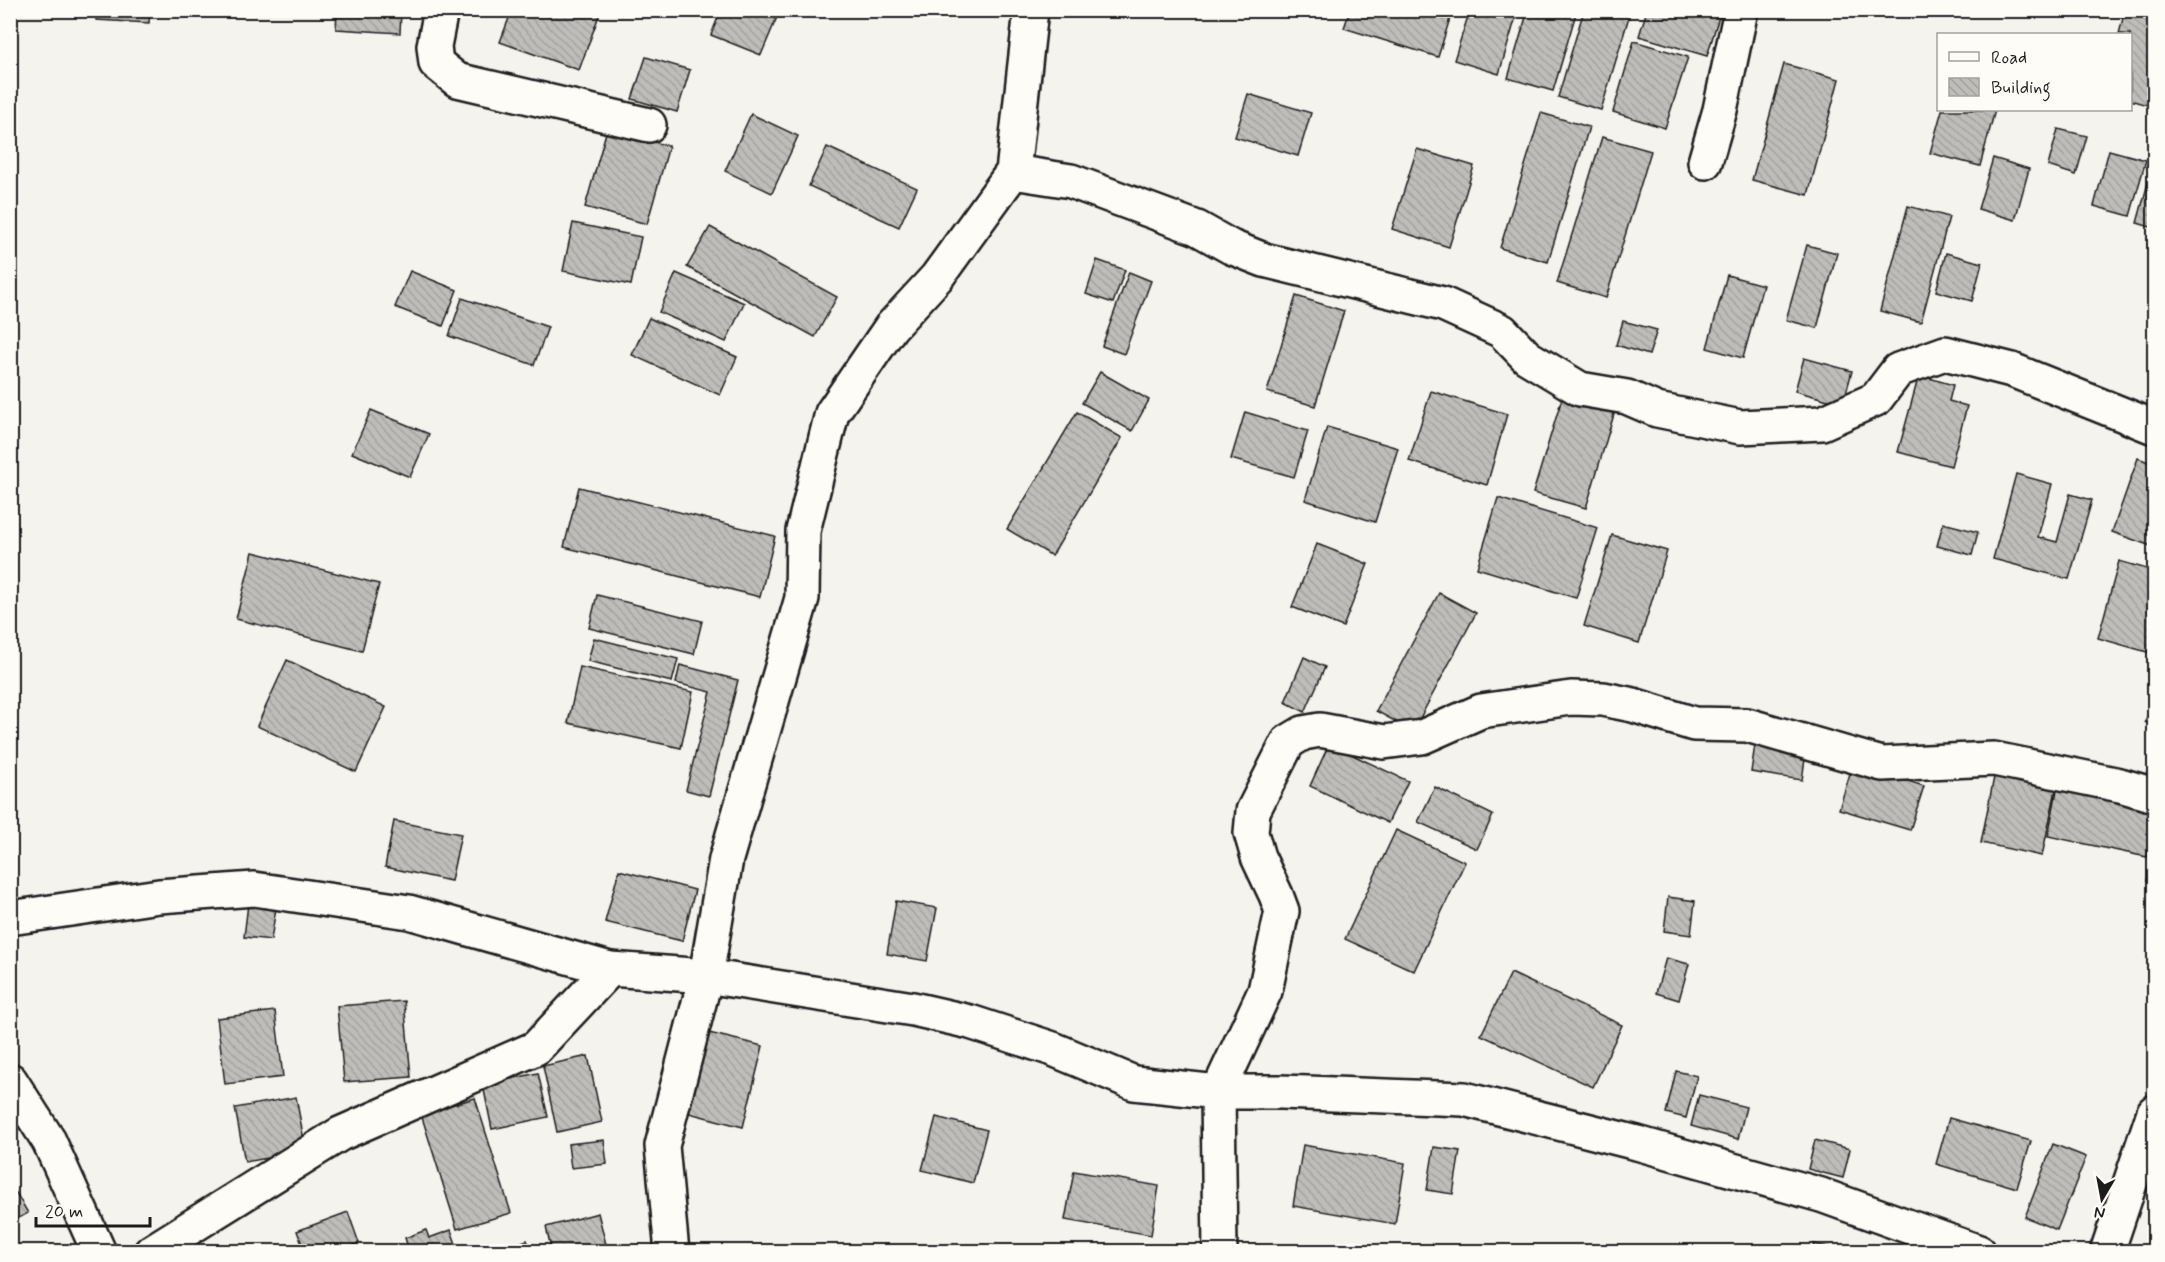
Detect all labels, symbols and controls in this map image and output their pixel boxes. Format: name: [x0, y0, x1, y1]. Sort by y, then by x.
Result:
legend: [1937, 33, 2132, 111]
text: Road: [1991, 46, 2027, 70]
text: Building: [1991, 76, 2051, 102]
north arrow: [2072, 1169, 2132, 1229]
scale bar: [36, 1190, 150, 1228]
text: 20 m: [45, 1200, 83, 1224]
text: N: [2093, 1201, 2107, 1224]

